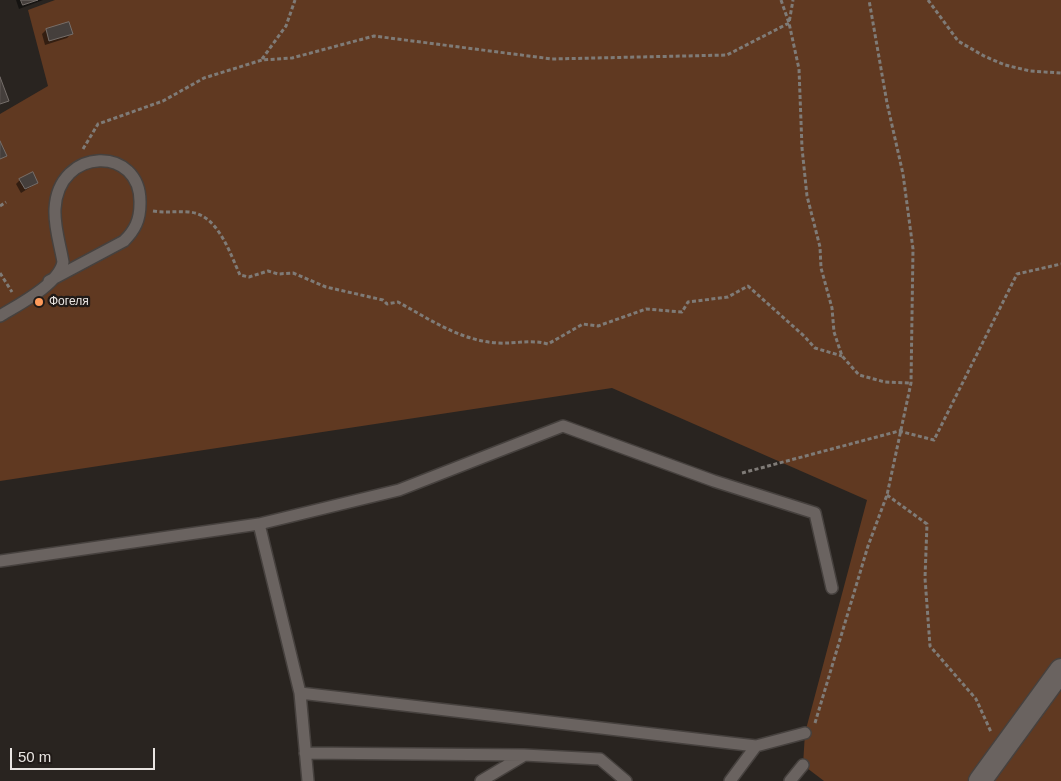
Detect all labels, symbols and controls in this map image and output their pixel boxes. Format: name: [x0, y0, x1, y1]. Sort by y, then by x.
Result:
place label: Фогеля: [49, 295, 89, 309]
marker: Фогеля: [33, 296, 45, 308]
scale bar: [12, 738, 158, 770]
text: 50 m: [18, 748, 51, 765]

